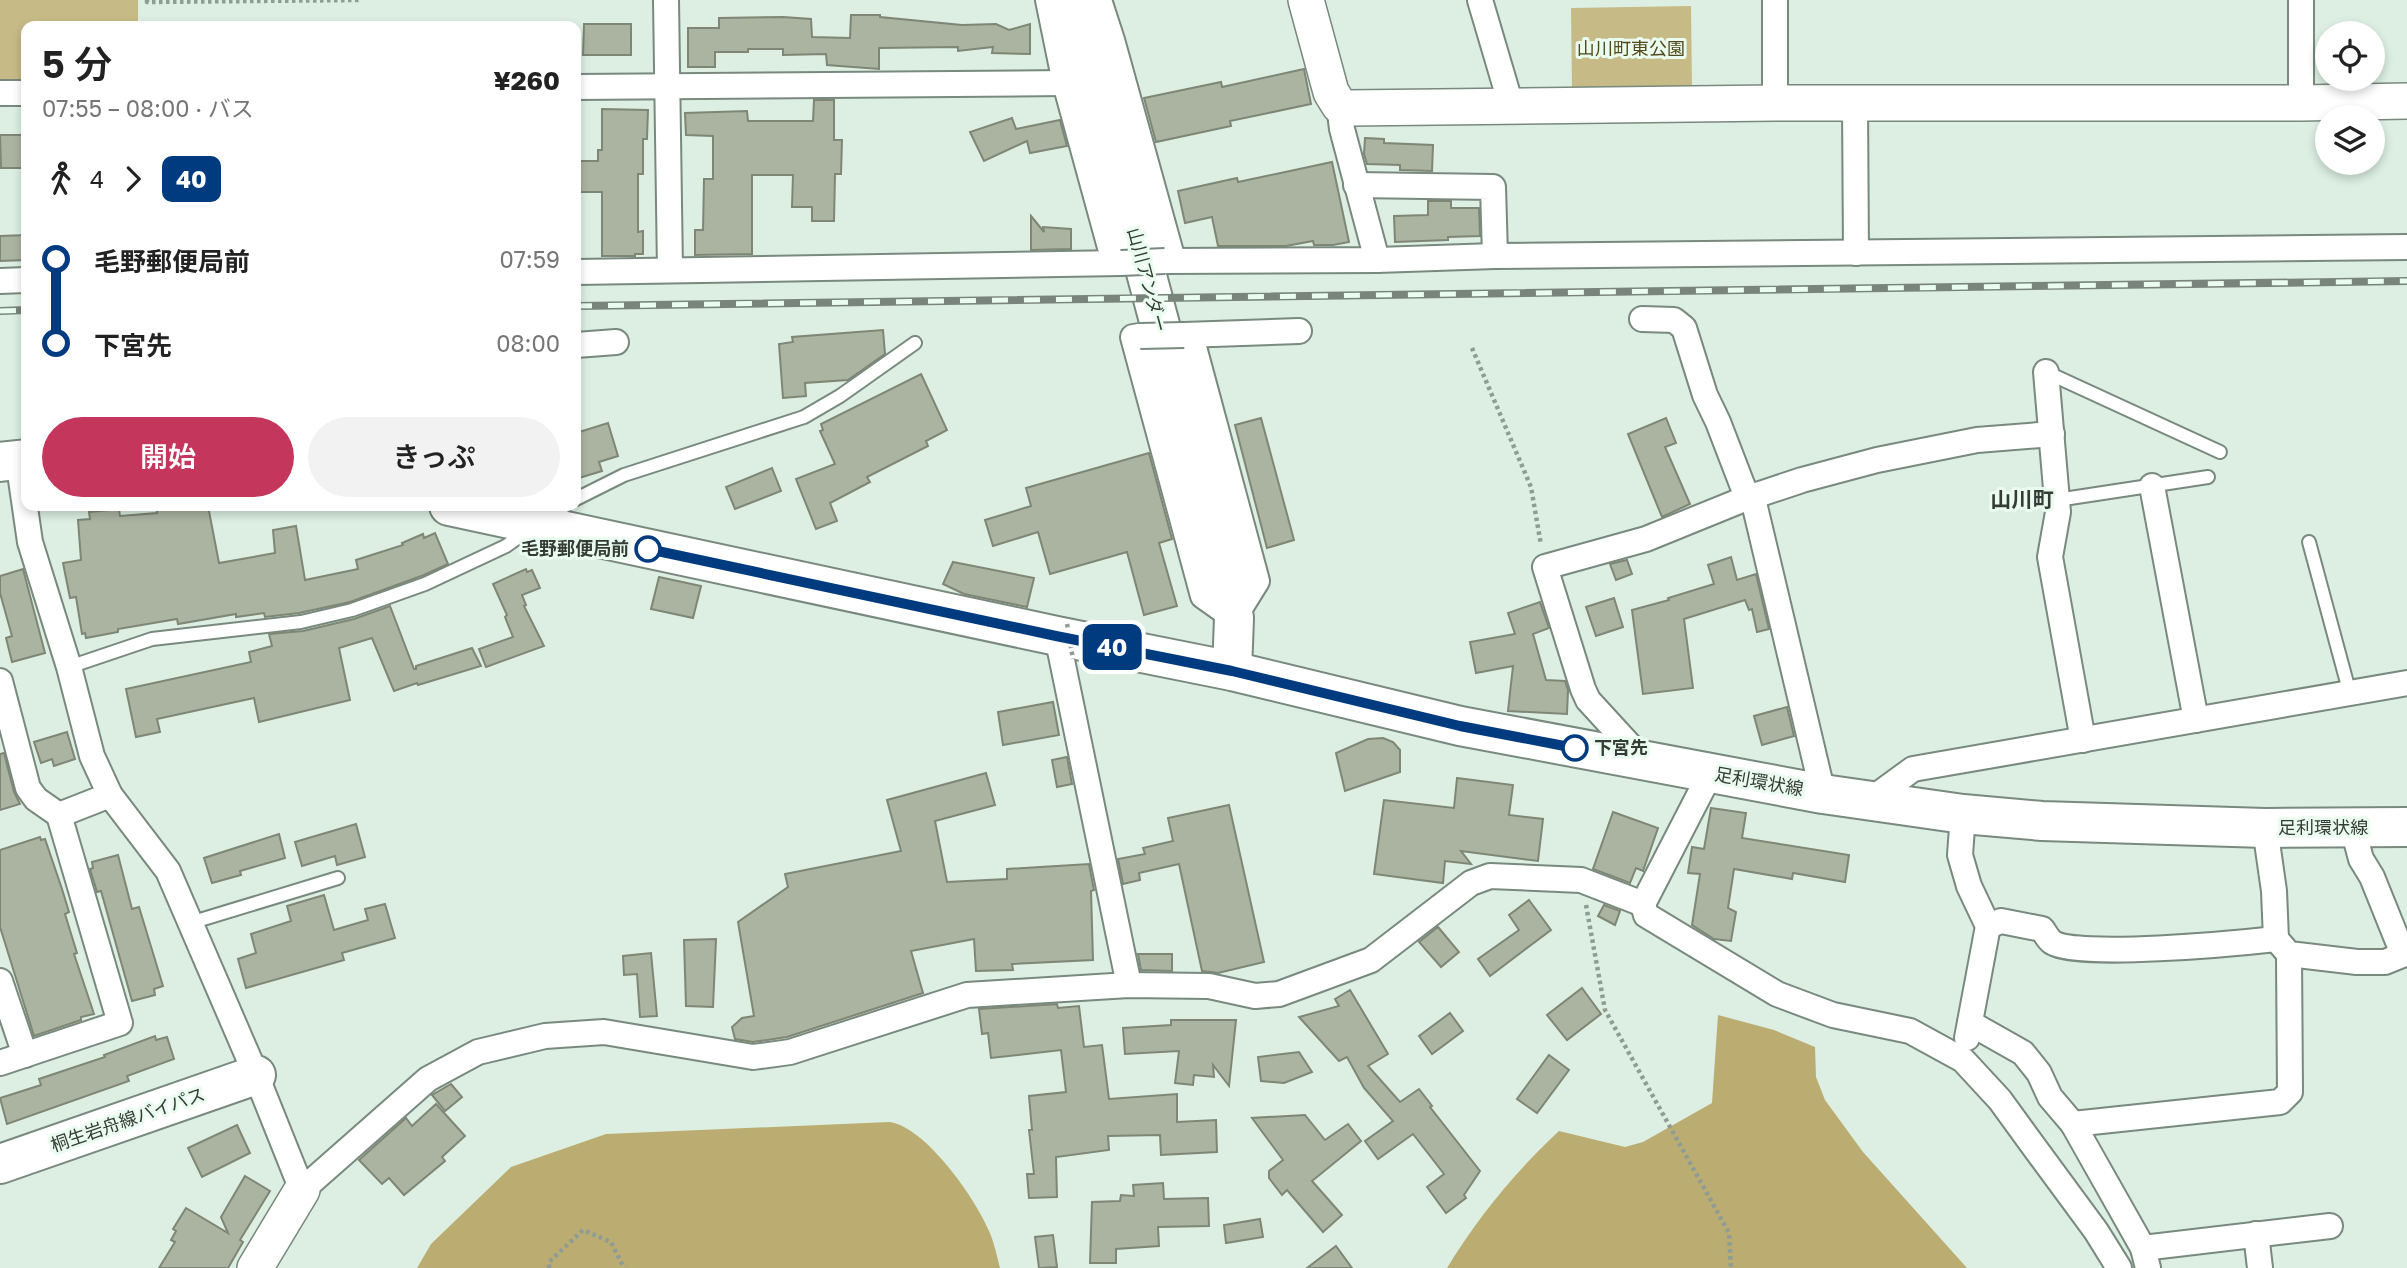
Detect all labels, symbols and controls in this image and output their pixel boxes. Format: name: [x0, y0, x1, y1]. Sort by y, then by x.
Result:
map controls: [2315, 21, 2385, 175]
button: locate: [2315, 21, 2385, 91]
park label: 山川町東公園: [1577, 37, 1685, 59]
text: 5 分: [42, 41, 112, 86]
text: ¥260: [494, 65, 560, 96]
text: 07:55 – 08:00 · バス: [42, 94, 254, 122]
button: layers: [2315, 105, 2385, 175]
icon: walk: [42, 160, 80, 198]
icon: forward: [114, 160, 152, 198]
text: 40: [176, 164, 207, 193]
text: 4: [90, 165, 104, 193]
street label: 山川アンダー: [1123, 225, 1172, 334]
text: 07:59: [499, 245, 560, 273]
text: 毛野郵便局前: [94, 246, 250, 277]
text: 08:00: [496, 329, 560, 357]
text: 下宮先: [94, 330, 172, 361]
button: 開始: [42, 417, 294, 497]
button: きっぷ: [308, 417, 560, 497]
district label: 山川町: [1991, 486, 2054, 512]
marker: 毛野郵便局前: [635, 536, 661, 562]
place label: 毛野郵便局前: [521, 537, 629, 559]
line badge: 40: [1080, 624, 1144, 670]
text: 40: [1097, 632, 1127, 661]
marker: 下宮先: [1562, 735, 1588, 761]
place label: 下宮先: [1594, 736, 1648, 758]
street label: 足利環状線: [1713, 762, 1805, 800]
street label: 足利環状線: [2278, 816, 2368, 838]
street label: 桐生岩舟線バイパス: [48, 1082, 208, 1156]

